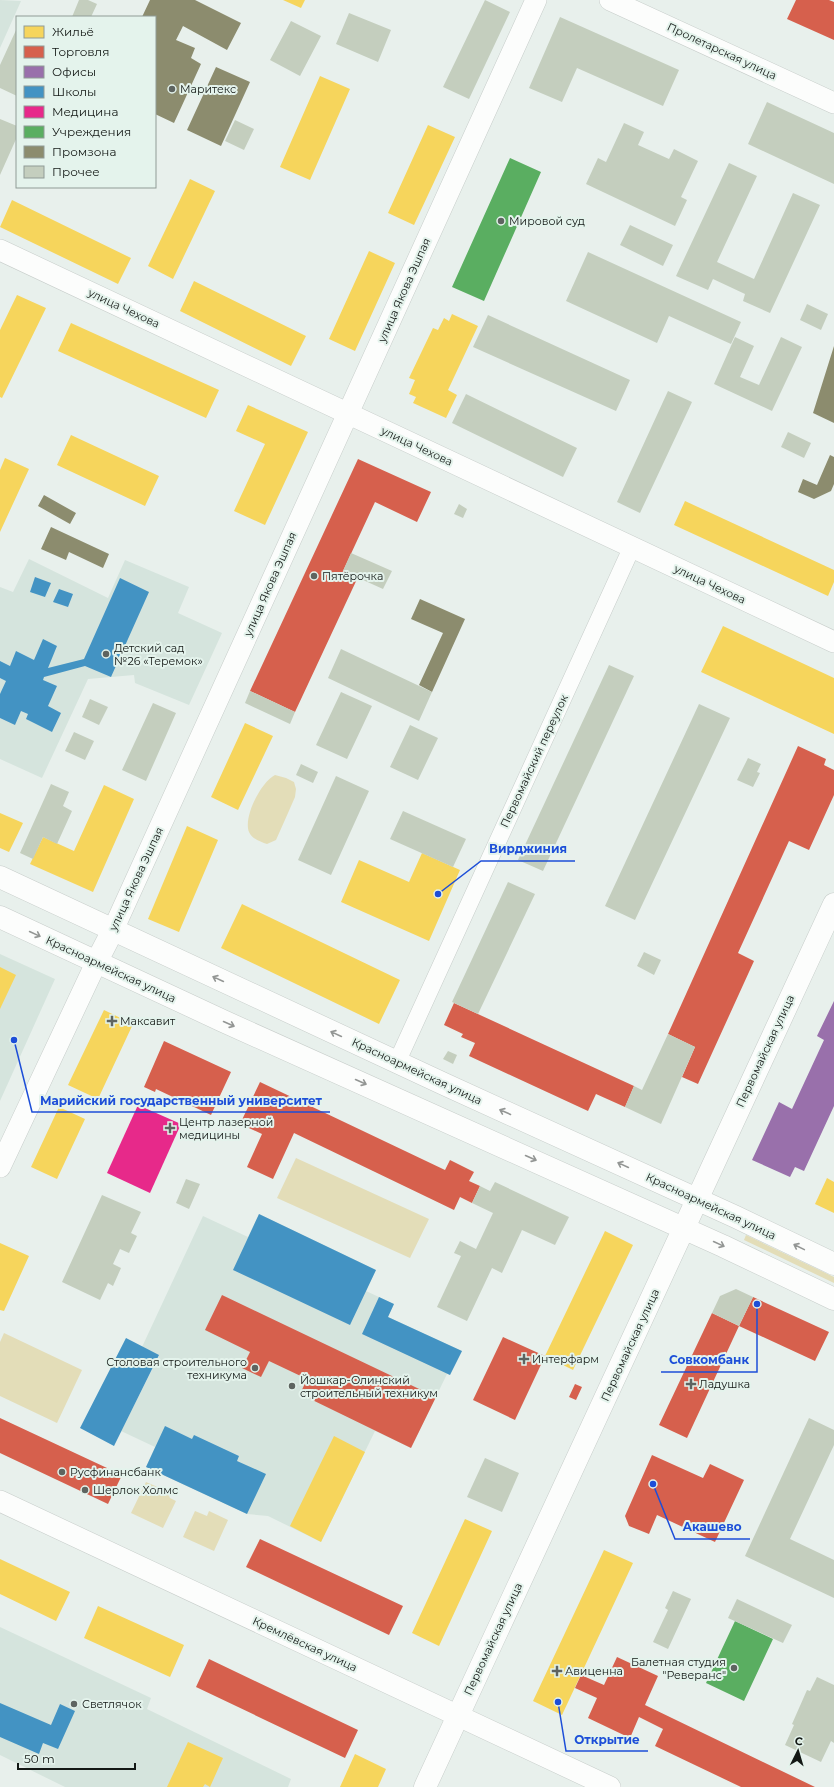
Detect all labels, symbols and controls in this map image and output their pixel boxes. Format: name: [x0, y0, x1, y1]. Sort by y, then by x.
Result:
legend: [16, 16, 156, 188]
street label: Пролетарская улица: [665, 20, 779, 82]
text: Жильё: [52, 24, 94, 39]
text: Торговля: [52, 44, 109, 59]
text: Офисы: [52, 64, 96, 79]
place label: Маритекс: [180, 82, 236, 96]
text: Школы: [52, 84, 97, 99]
marker: Маритекс: [167, 84, 177, 94]
text: Медицина: [52, 104, 118, 119]
text: Учреждения: [52, 124, 131, 139]
text: Промзона: [52, 144, 116, 159]
text: Прочее: [52, 164, 100, 179]
place label: Мировой суд: [509, 214, 585, 228]
marker: Мировой суд: [496, 216, 506, 226]
street label: улица Якова Эшпая: [374, 236, 433, 345]
street label: улица Чехова: [85, 285, 162, 331]
street label: улица Чехова: [378, 423, 455, 469]
street label: улица Якова Эшпая: [240, 530, 299, 639]
street label: улица Чехова: [671, 561, 748, 607]
place label: Пятёрочка: [322, 569, 383, 583]
marker: Пятёрочка: [309, 571, 319, 581]
place label: Детский сад №26 «Теремок»: [114, 641, 203, 668]
marker: Детский сад №26 «Теремок»: [101, 649, 111, 659]
street label: Первомайский переулок: [497, 692, 571, 830]
street label: улица Якова Эшпая: [105, 825, 166, 934]
callout: Вирджиния: [481, 837, 575, 861]
text: Вирджиния: [489, 841, 567, 856]
one-way arrow: [29, 931, 41, 938]
street label: Красноармейская улица: [44, 933, 178, 1005]
one-way arrow: [212, 975, 224, 982]
street label: Первомайская улица: [733, 993, 797, 1109]
place label: Максавит: [120, 1014, 176, 1028]
marker: Максавит: [107, 1016, 117, 1026]
one-way arrow: [223, 1021, 235, 1028]
one-way arrow: [330, 1030, 342, 1037]
street label: Красноармейская улица: [350, 1035, 484, 1107]
one-way arrow: [355, 1079, 367, 1087]
callout: Марийский государственный университет: [32, 1088, 330, 1112]
text: Марийский государственный университет: [40, 1093, 323, 1108]
one-way arrow: [499, 1107, 511, 1115]
place label: Центр лазерной медицины: [179, 1115, 273, 1142]
marker: Центр лазерной медицины: [164, 1122, 176, 1134]
one-way arrow: [524, 1155, 536, 1162]
one-way arrow: [617, 1161, 629, 1168]
street label: Красноармейская улица: [644, 1170, 778, 1242]
one-way arrow: [713, 1241, 725, 1248]
one-way arrow: [793, 1243, 805, 1250]
street label: Первомайская улица: [598, 1287, 662, 1403]
callout: Совкомбанк: [661, 1348, 757, 1372]
place label: Интерфарм: [532, 1352, 599, 1366]
text: Совкомбанк: [669, 1352, 749, 1367]
marker: Интерфарм: [519, 1354, 529, 1364]
place label: Столовая строительного техникума: [106, 1355, 247, 1382]
marker: Столовая строительного техникума: [250, 1363, 260, 1373]
place label: Йошкар-Олинский строительный техникум: [300, 1373, 438, 1400]
place label: Ладушка: [699, 1377, 750, 1391]
marker: Ладушка: [686, 1379, 696, 1389]
marker: Йошкар-Олинский строительный техникум: [287, 1381, 297, 1391]
place label: Русфинансбанк: [70, 1465, 161, 1479]
marker: Русфинансбанк: [57, 1467, 67, 1477]
place label: Шерлок Холмс: [93, 1483, 178, 1497]
marker: Шерлок Холмс: [80, 1485, 90, 1495]
callout: Акашево: [675, 1515, 750, 1539]
text: Акашево: [682, 1519, 742, 1534]
street label: Первомайская улица: [461, 1581, 525, 1697]
street label: Кремлёвская улица: [250, 1614, 360, 1674]
place label: Балетная студия "Реверанс": [631, 1655, 726, 1682]
marker: Балетная студия "Реверанс": [729, 1663, 739, 1673]
place label: Авиценна: [565, 1664, 623, 1678]
marker: Авиценна: [552, 1666, 562, 1676]
place label: Светлячок: [82, 1697, 142, 1711]
marker: Светлячок: [69, 1699, 79, 1709]
callout: Открытие: [566, 1727, 648, 1751]
north arrow: [778, 1731, 818, 1771]
text: Открытие: [574, 1732, 640, 1747]
text: С: [794, 1734, 803, 1748]
scale bar: [18, 1745, 135, 1771]
text: 50 m: [24, 1751, 55, 1766]

